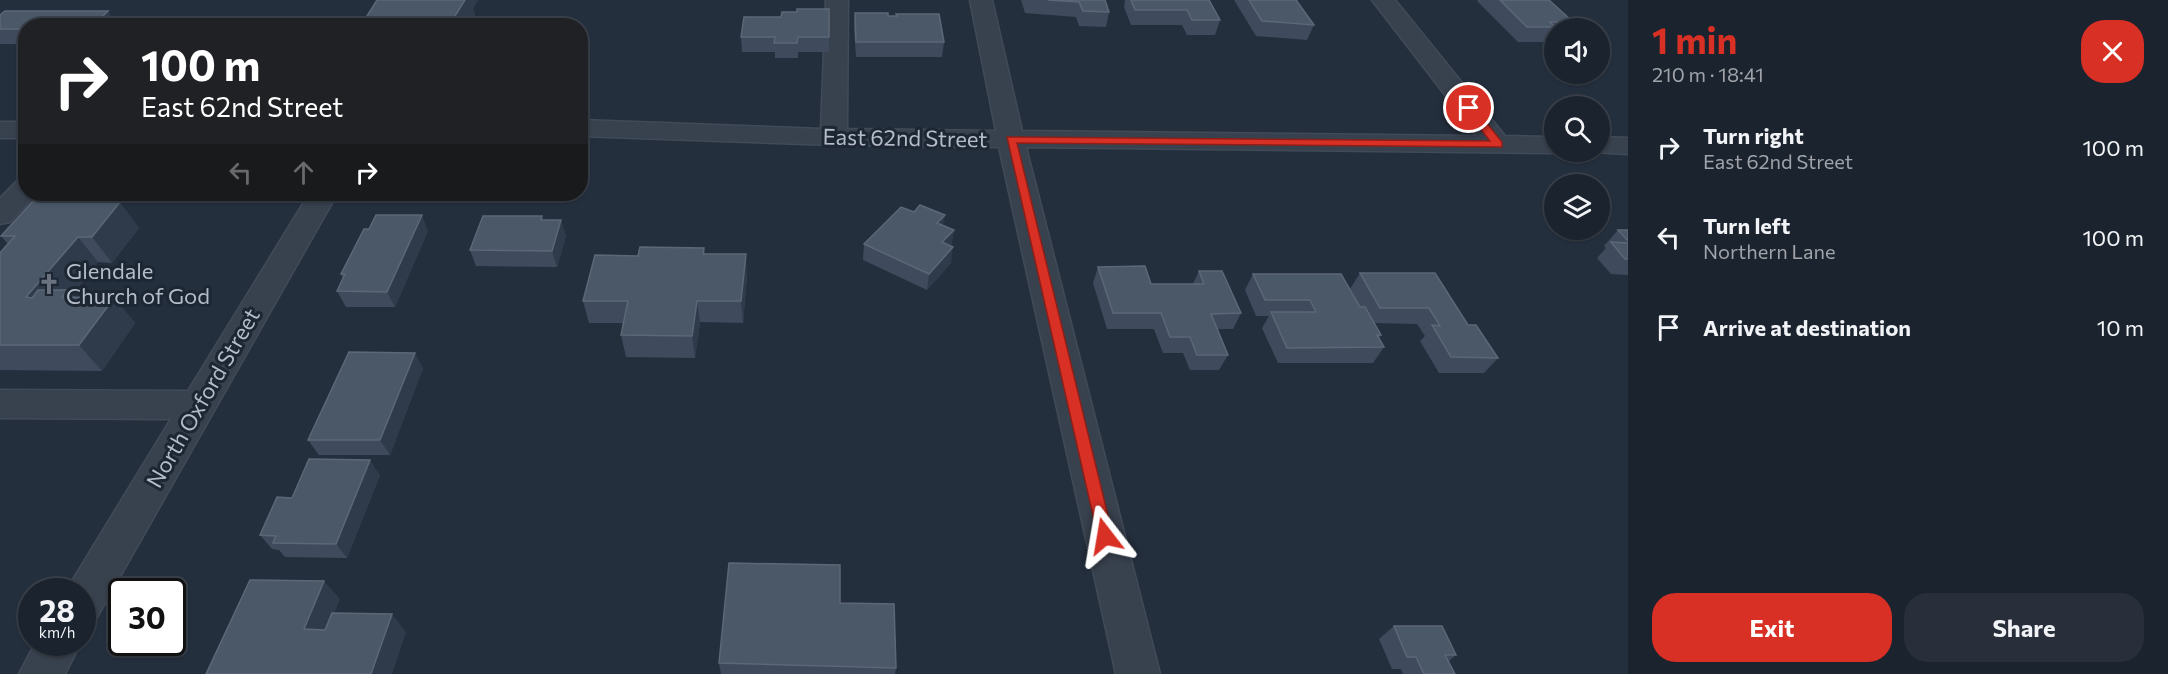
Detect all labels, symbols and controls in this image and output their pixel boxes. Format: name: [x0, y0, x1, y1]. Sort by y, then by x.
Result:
text: 1 min: [1652, 17, 1737, 61]
map controls: [1544, 18, 1610, 240]
button: sound: [1544, 18, 1610, 84]
button: close: [2081, 20, 2144, 83]
text: 100 m: [141, 38, 261, 90]
icon: right: [42, 42, 120, 120]
text: 210 m · 18:41: [1652, 62, 1764, 86]
pin: [1443, 82, 1494, 133]
text: East 62nd Street: [141, 90, 343, 123]
icon: arrive: [1452, 91, 1485, 124]
button: search: [1544, 96, 1610, 162]
text: Turn right: [1703, 122, 1804, 149]
street label: East 62nd Street: [822, 123, 988, 152]
icon: right: [1652, 131, 1685, 164]
text: 100 m: [2082, 134, 2144, 161]
text: East 62nd Street: [1703, 149, 1853, 173]
icon: left: [224, 156, 257, 189]
icon: ahead: [287, 156, 320, 189]
icon: right: [350, 156, 383, 189]
button: layers: [1544, 174, 1610, 240]
text: Turn left: [1703, 212, 1790, 239]
icon: left: [1652, 221, 1685, 254]
text: 100 m: [2082, 224, 2144, 251]
text: Northern Lane: [1703, 239, 1835, 263]
place label: Glendale Church of God: [66, 257, 210, 309]
church icon: Glendale Church of God: [37, 272, 61, 296]
street label: North Oxford Street: [140, 303, 265, 492]
icon: arrive: [1652, 311, 1685, 344]
text: Arrive at destination: [1703, 314, 1911, 341]
text: 10 m: [2097, 314, 2144, 341]
position arrow: [1073, 504, 1137, 568]
speed limit sign: 30: [108, 578, 186, 656]
text: 28: [39, 591, 75, 628]
button: Exit: [1652, 593, 1892, 662]
button: Share: [1904, 593, 2144, 662]
text: km/h: [39, 623, 75, 641]

